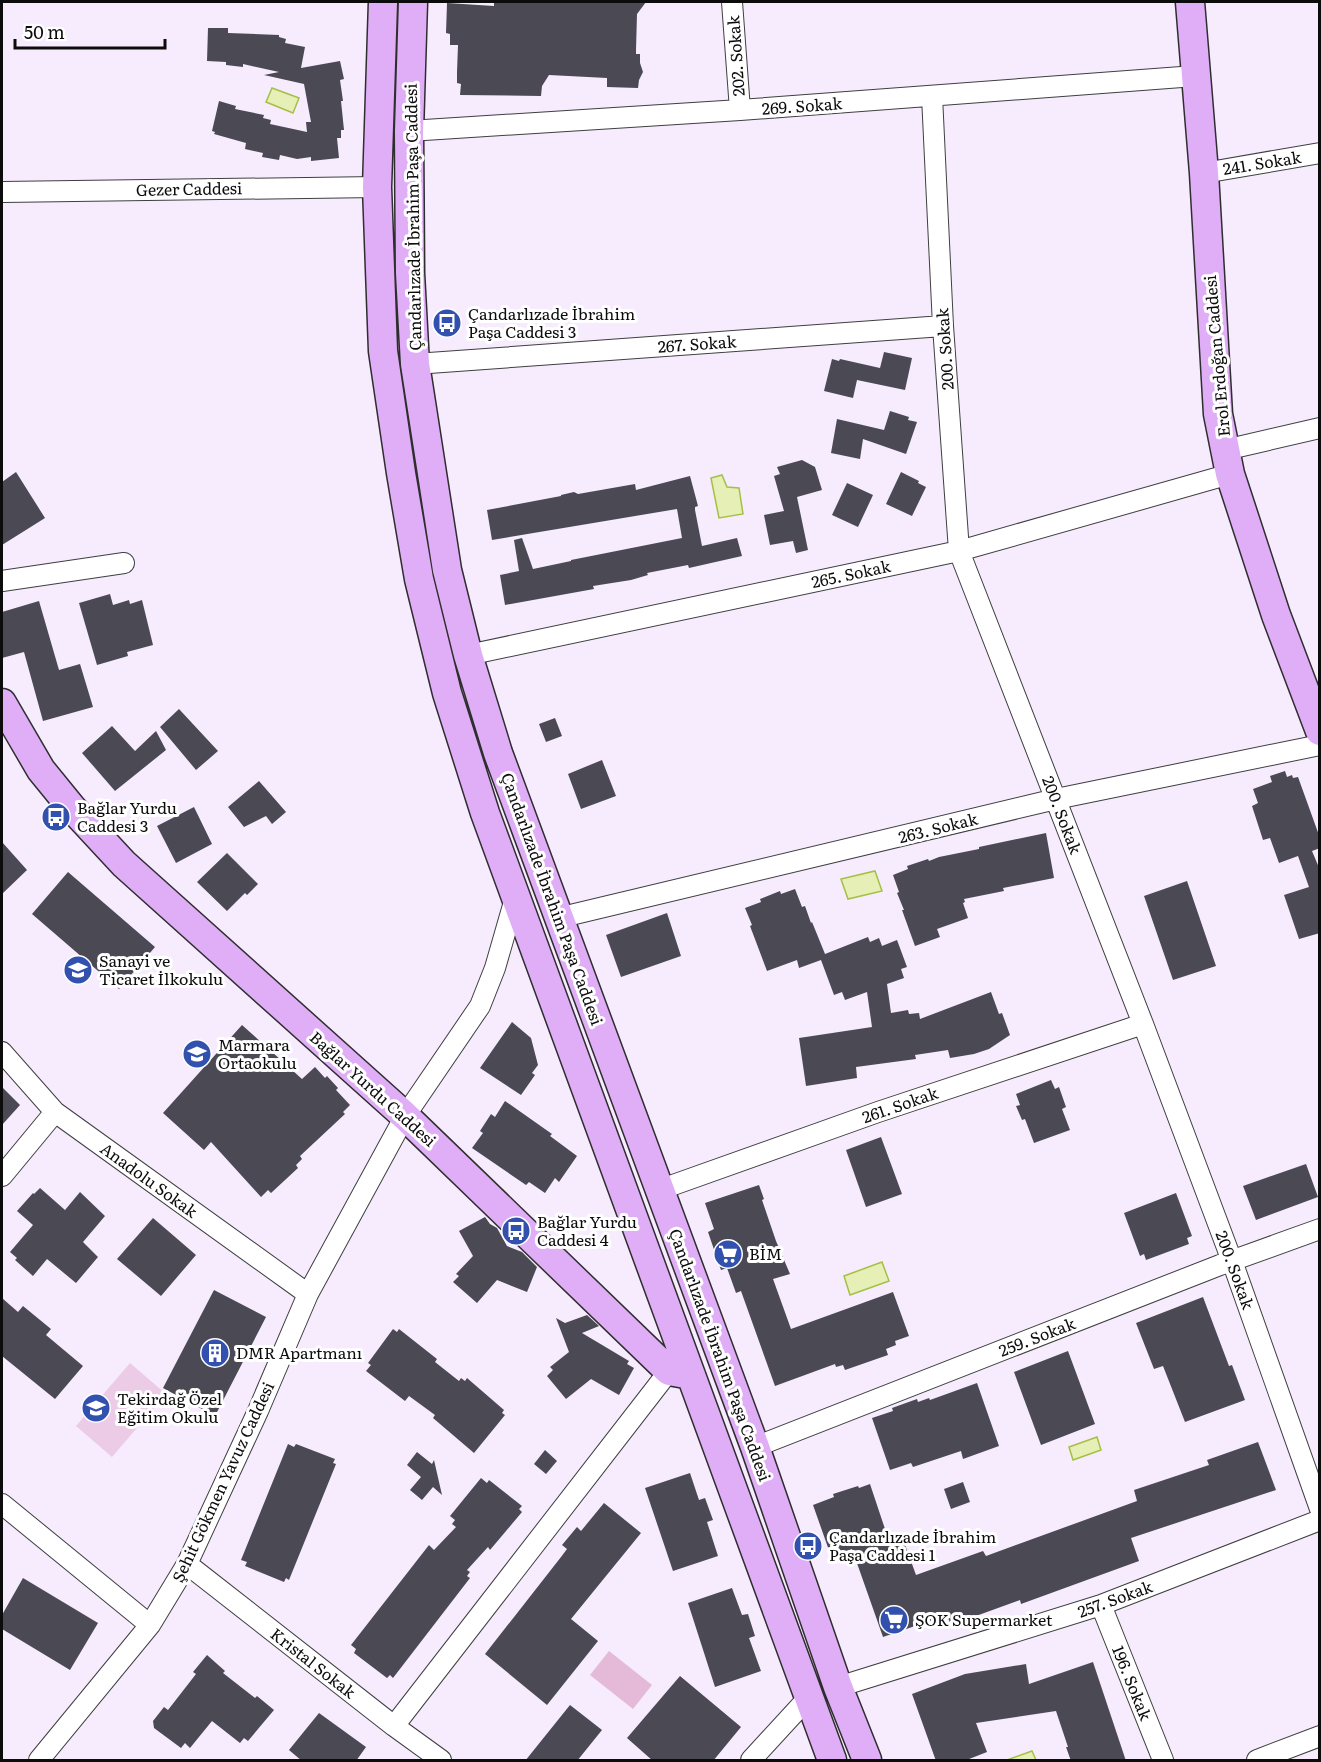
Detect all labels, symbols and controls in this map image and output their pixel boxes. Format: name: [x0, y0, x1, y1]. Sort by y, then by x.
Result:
scale bar: [15, 12, 165, 50]
street label: 202. Sokak: [720, 15, 750, 97]
text: 50 m: [24, 18, 65, 45]
street label: Çandarlızade İbrahim Paşa Caddesi: [398, 83, 426, 351]
street label: 269. Sokak: [761, 90, 843, 120]
street label: 241. Sokak: [1221, 144, 1303, 180]
street label: Gezer Caddesi: [136, 175, 242, 201]
street label: Erol Erdoğan Caddesi: [1197, 274, 1235, 438]
place label: Çandarlızade İbrahim Paşa Caddesi 3: [468, 301, 636, 343]
bus stop icon: Çandarlızade İbrahim Paşa Caddesi 3: [431, 307, 463, 339]
street label: 200. Sokak: [929, 307, 959, 391]
street label: 267. Sokak: [657, 328, 737, 358]
street label: 265. Sokak: [809, 553, 893, 593]
street label: Çandarlızade İbrahim Paşa Caddesi: [496, 769, 610, 1028]
street label: 200. Sokak: [1037, 772, 1089, 857]
place label: Bağlar Yurdu Caddesi 3: [77, 795, 177, 837]
bus stop icon: Bağlar Yurdu Caddesi 3: [40, 801, 72, 833]
street label: 263. Sokak: [896, 806, 980, 848]
place label: Sanayi ve Ticaret İlkokulu: [99, 948, 223, 990]
school or university icon: Sanayi ve Ticaret İlkokulu: [62, 954, 94, 986]
street label: Bağlar Yurdu Caddesi: [305, 1025, 442, 1152]
place label: Marmara Ortaokulu: [218, 1032, 297, 1074]
school or university icon: Marmara Ortaokulu: [181, 1038, 213, 1070]
street label: 261. Sokak: [859, 1080, 941, 1128]
street label: Anadolu Sokak: [96, 1136, 203, 1223]
place label: Bağlar Yurdu Caddesi 4: [537, 1209, 637, 1251]
bus stop icon: Bağlar Yurdu Caddesi 4: [500, 1215, 532, 1247]
street label: Çandarlızade İbrahim Paşa Caddesi: [664, 1225, 778, 1484]
street label: 200. Sokak: [1211, 1227, 1261, 1313]
supermarket icon: BİM: [712, 1238, 744, 1270]
place label: BİM: [749, 1241, 782, 1265]
street label: 259. Sokak: [995, 1310, 1079, 1362]
building icon: DMR Apartmanı: [199, 1337, 231, 1369]
place label: DMR Apartmanı: [236, 1340, 362, 1364]
street label: Şehit Gökmen Yavuz Caddesi: [165, 1377, 279, 1586]
place label: Tekirdağ Özel Eğitim Okulu: [117, 1386, 222, 1428]
school or university icon: Tekirdağ Özel Eğitim Okulu: [80, 1392, 112, 1424]
place label: Çandarlızade İbrahim Paşa Caddesi 1: [829, 1524, 997, 1566]
bus stop icon: Çandarlızade İbrahim Paşa Caddesi 1: [792, 1530, 824, 1562]
street label: 257. Sokak: [1074, 1573, 1156, 1623]
supermarket icon: ŞOK Supermarket: [878, 1604, 910, 1636]
place label: ŞOK Supermarket: [915, 1607, 1053, 1631]
street label: Kristal Sokak: [266, 1621, 362, 1703]
street label: 196. Sokak: [1107, 1642, 1159, 1724]

